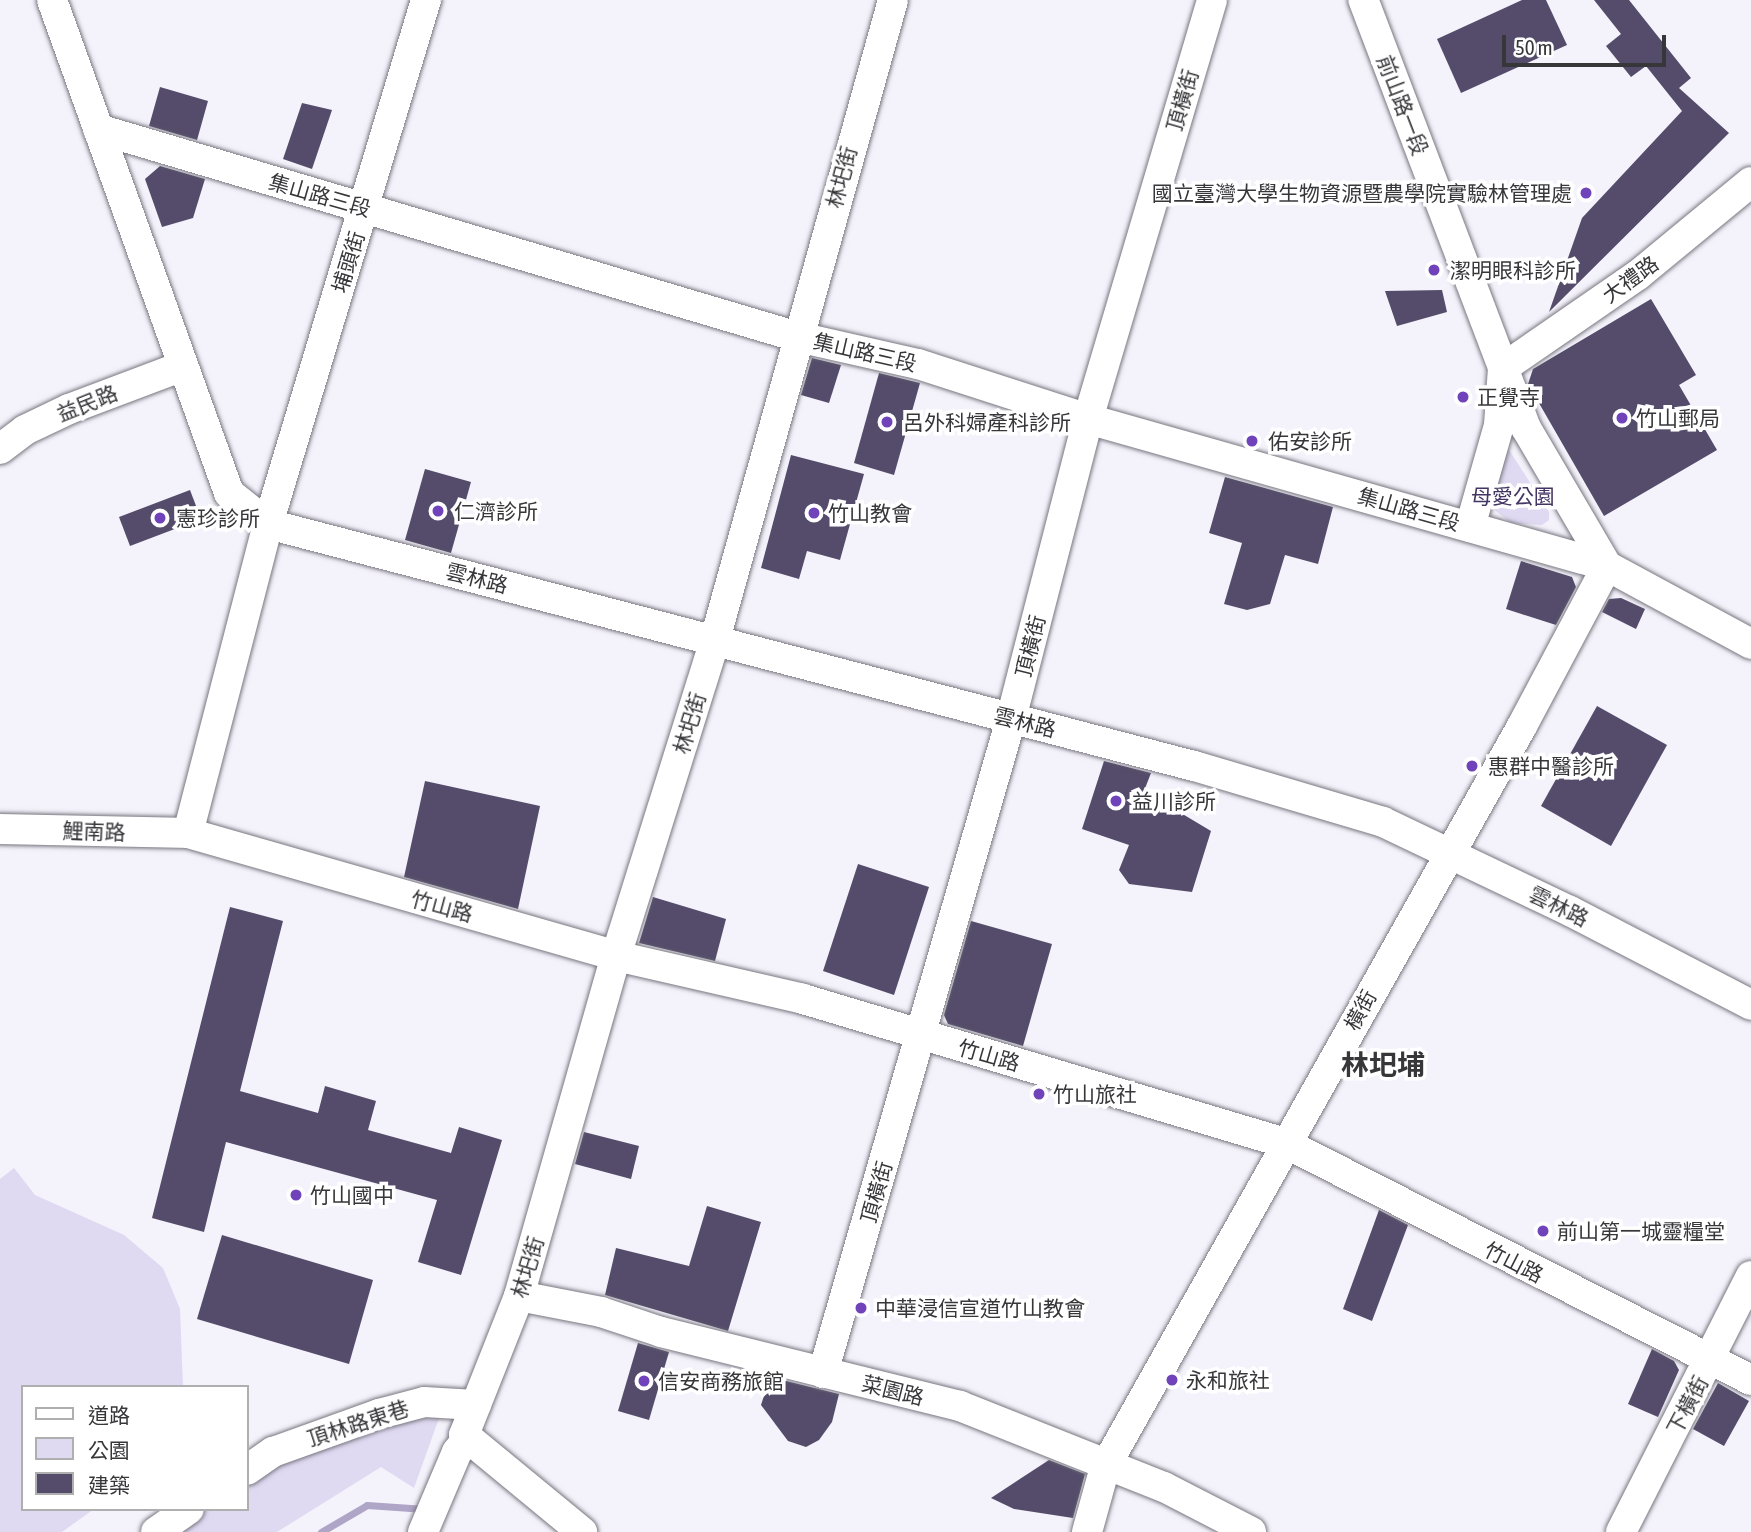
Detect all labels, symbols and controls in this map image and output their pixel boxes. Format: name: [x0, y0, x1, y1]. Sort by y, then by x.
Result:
scale bar: [1506, 21, 1670, 65]
text: 50 m: [1515, 35, 1553, 59]
street label: 前山路一段: [1372, 51, 1434, 159]
street label: 頂橫街: [1161, 66, 1203, 134]
street label: 林圯街: [821, 143, 861, 211]
street label: 集山路三段: [266, 168, 374, 222]
place label: 國立臺灣大學生物資源暨農學院實驗林管理處: [1152, 180, 1572, 206]
marker: 國立臺灣大學生物資源暨農學院實驗林管理處: [1578, 185, 1594, 201]
street label: 埔頭街: [327, 228, 369, 296]
street label: 大禮路: [1597, 250, 1663, 308]
place label: 潔明眼科診所: [1450, 257, 1576, 283]
marker: 潔明眼科診所: [1424, 260, 1444, 280]
street label: 集山路三段: [811, 328, 919, 376]
street label: 益民路: [53, 380, 121, 426]
place label: 正覺寺: [1477, 384, 1540, 410]
marker: 正覺寺: [1455, 389, 1471, 405]
place label: 竹山郵局: [1636, 405, 1720, 431]
place label: 呂外科婦產科診所: [903, 409, 1071, 435]
marker: 竹山郵局: [1614, 410, 1630, 426]
marker: 呂外科婦產科診所: [877, 412, 897, 432]
place label: 佑安診所: [1268, 428, 1352, 454]
marker: 佑安診所: [1242, 431, 1262, 451]
street label: 集山路三段: [1355, 482, 1463, 536]
park label: 母愛公園: [1471, 483, 1555, 509]
place label: 仁濟診所: [454, 498, 538, 524]
place label: 竹山教會: [828, 500, 912, 526]
marker: 仁濟診所: [428, 501, 448, 521]
place label: 憲珍診所: [176, 505, 260, 531]
marker: 竹山教會: [806, 505, 822, 521]
marker: 憲珍診所: [150, 508, 170, 528]
street label: 雲林路: [443, 558, 511, 598]
street label: 頂橫街: [1010, 612, 1050, 680]
street label: 林圯街: [668, 689, 710, 757]
street label: 雲林路: [991, 702, 1059, 742]
place label: 惠群中醫診所: [1488, 753, 1614, 779]
marker: 惠群中醫診所: [1462, 756, 1482, 776]
place label: 益川診所: [1132, 788, 1216, 814]
marker: 益川診所: [1106, 791, 1126, 811]
street label: 鯉南路: [62, 817, 126, 845]
street label: 雲林路: [1525, 881, 1593, 931]
street label: 竹山路: [408, 886, 476, 926]
street label: 橫街: [1339, 986, 1381, 1034]
street label: 竹山路: [955, 1034, 1023, 1076]
district label: 林圯埔: [1341, 1048, 1425, 1082]
place label: 竹山旅社: [1053, 1081, 1137, 1107]
marker: 竹山旅社: [1031, 1086, 1047, 1102]
street label: 頂橫街: [855, 1158, 897, 1226]
place label: 竹山國中: [310, 1182, 394, 1208]
marker: 竹山國中: [288, 1187, 304, 1203]
place label: 前山第一城靈糧堂: [1557, 1218, 1725, 1244]
marker: 前山第一城靈糧堂: [1535, 1223, 1551, 1239]
street label: 林圯街: [506, 1233, 548, 1301]
street label: 竹山路: [1480, 1236, 1548, 1288]
place label: 中華浸信宣道竹山教會: [875, 1295, 1085, 1321]
marker: 中華浸信宣道竹山教會: [853, 1300, 869, 1316]
place label: 永和旅社: [1186, 1367, 1270, 1393]
place label: 信安商務旅館: [658, 1368, 784, 1394]
street label: 菜園路: [859, 1370, 927, 1410]
street label: 下橫街: [1661, 1371, 1713, 1439]
marker: 永和旅社: [1164, 1372, 1180, 1388]
marker: 信安商務旅館: [636, 1373, 652, 1389]
legend: [21, 1385, 248, 1511]
street label: 頂林路東巷: [304, 1395, 412, 1451]
text: 道路: [88, 1403, 130, 1427]
text: 公園: [88, 1438, 130, 1462]
text: 建築: [88, 1473, 130, 1497]

